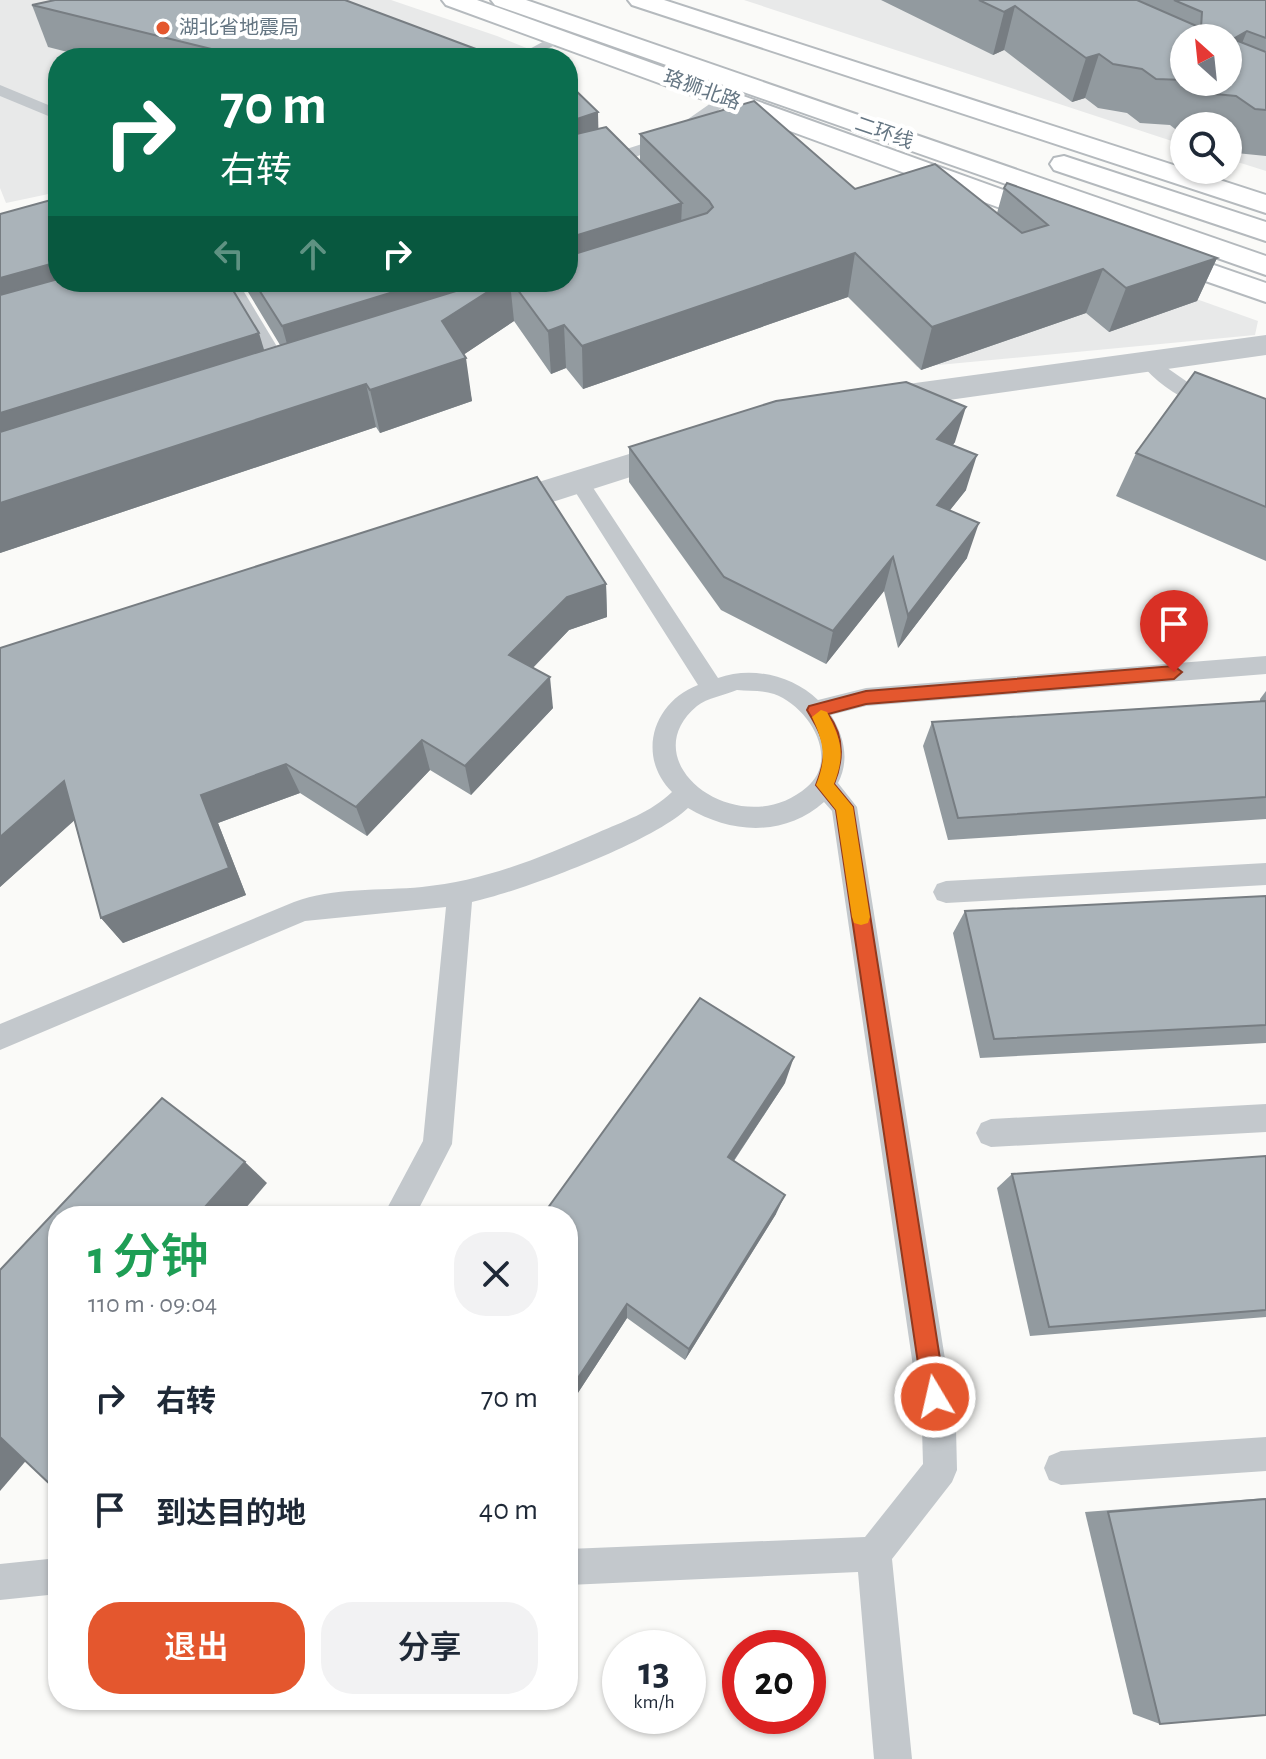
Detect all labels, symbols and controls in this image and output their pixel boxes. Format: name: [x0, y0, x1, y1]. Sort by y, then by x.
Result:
place label: 湖北省地震局: [179, 17, 299, 38]
marker: 湖北省地震局: [154, 19, 172, 37]
north arrow: [1170, 24, 1242, 96]
map controls: [1170, 24, 1242, 184]
street label: 珞狮北路: [661, 66, 743, 113]
text: 70 m: [220, 78, 327, 134]
icon: right: [88, 80, 192, 184]
button: search: [1170, 112, 1242, 184]
street label: 二环线: [852, 113, 916, 152]
text: 右转: [220, 153, 292, 189]
icon: left: [207, 232, 251, 276]
icon: ahead: [291, 232, 335, 276]
icon: right: [375, 232, 419, 276]
pin: [1140, 590, 1208, 672]
icon: arrive: [1152, 602, 1196, 646]
button: close: [454, 1232, 538, 1316]
text: 1 分钟: [88, 1235, 209, 1283]
text: 110 m · 09:04: [88, 1291, 217, 1317]
position arrow: [893, 1355, 977, 1439]
icon: right: [88, 1376, 132, 1420]
text: 70 m: [481, 1383, 538, 1413]
text: 右转: [156, 1387, 216, 1417]
icon: arrive: [88, 1488, 132, 1532]
text: 40 m: [479, 1495, 538, 1525]
text: 到达目的地: [156, 1499, 306, 1529]
button: 退出: [88, 1602, 305, 1694]
button: 分享: [321, 1602, 538, 1694]
speed limit sign: 20: [722, 1630, 826, 1734]
text: 13: [638, 1652, 670, 1692]
text: km/h: [633, 1692, 675, 1712]

